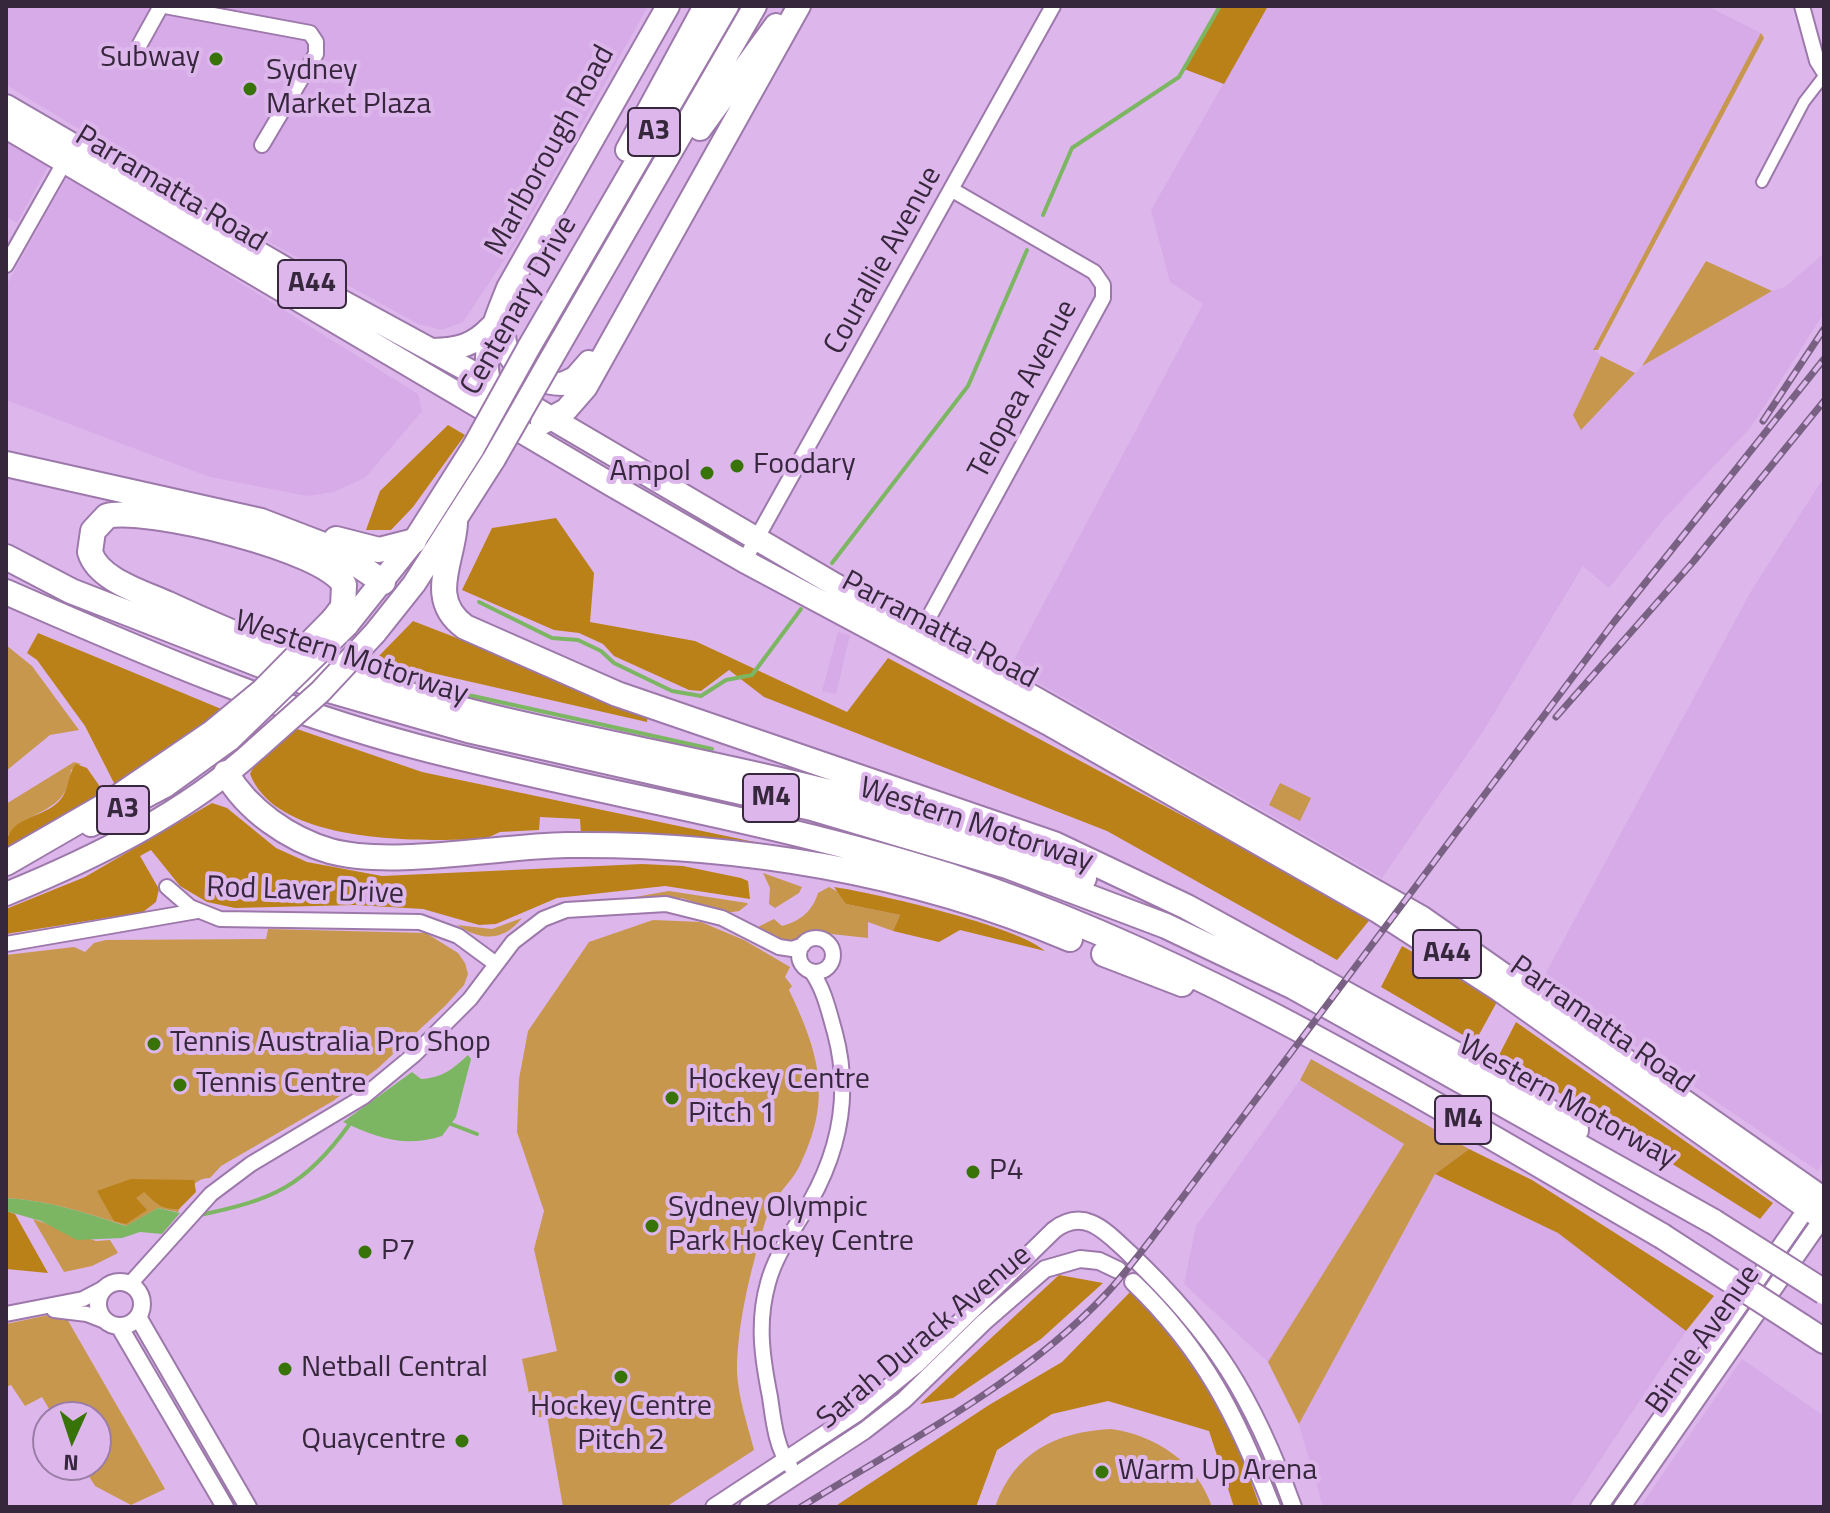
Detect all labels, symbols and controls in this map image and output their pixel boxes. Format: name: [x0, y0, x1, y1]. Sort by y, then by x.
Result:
street label: Marlborough Road: [479, 40, 623, 262]
place label: Subway: [100, 41, 200, 77]
marker: Subway: [207, 50, 225, 68]
place label: Sydney Market Plaza: [266, 54, 431, 124]
marker: Sydney Market Plaza: [241, 80, 259, 98]
road number: A3: [628, 108, 680, 156]
street label: Parramatta Road: [68, 119, 272, 261]
street label: Courallie Avenue: [818, 161, 950, 361]
street label: Centenary Drive: [454, 210, 586, 402]
road number: A44: [278, 260, 346, 308]
street label: Telopea Avenue: [962, 294, 1086, 486]
place label: Foodary: [753, 448, 856, 484]
place label: Ampol: [609, 455, 691, 491]
marker: Foodary: [728, 457, 746, 475]
marker: Ampol: [698, 464, 716, 482]
street label: Parramatta Road: [835, 564, 1043, 698]
street label: Western Motorway: [230, 604, 472, 714]
street label: Western Motorway: [855, 771, 1097, 881]
road number: M4: [743, 774, 799, 822]
road number: A3: [97, 786, 149, 834]
street label: Rod Laver Drive: [206, 871, 404, 913]
road number: A44: [1413, 930, 1481, 978]
street label: Parramatta Road: [1502, 949, 1700, 1103]
place label: Tennis Australia Pro Shop: [170, 1026, 491, 1062]
street label: Western Motorway: [1452, 1028, 1682, 1178]
marker: Tennis Australia Pro Shop: [145, 1035, 163, 1053]
place label: Hockey Centre Pitch 1: [688, 1063, 870, 1134]
place label: Tennis Centre: [196, 1067, 366, 1103]
marker: Tennis Centre: [171, 1076, 189, 1094]
marker: Hockey Centre Pitch 1: [663, 1089, 681, 1107]
road number: M4: [1435, 1096, 1491, 1144]
place label: P4: [989, 1154, 1024, 1190]
marker: P4: [964, 1163, 982, 1181]
place label: Sydney Olympic Park Hockey Centre: [668, 1191, 914, 1262]
marker: Sydney Olympic Park Hockey Centre: [643, 1217, 661, 1235]
place label: P7: [381, 1234, 416, 1270]
street label: Sarah Durack Avenue: [811, 1238, 1039, 1438]
marker: P7: [356, 1243, 374, 1261]
street label: Birnie Avenue: [1639, 1259, 1769, 1421]
place label: Netball Central: [301, 1351, 488, 1387]
marker: Netball Central: [276, 1360, 294, 1378]
marker: Hockey Centre Pitch 2: [612, 1368, 630, 1386]
place label: Hockey Centre Pitch 2: [530, 1390, 712, 1460]
north arrow: [32, 1401, 112, 1481]
place label: Quaycentre: [301, 1423, 446, 1459]
marker: Quaycentre: [453, 1432, 471, 1450]
text: N: [62, 1446, 79, 1480]
place label: Warm Up Arena: [1118, 1454, 1317, 1490]
marker: Warm Up Arena: [1093, 1463, 1111, 1481]

